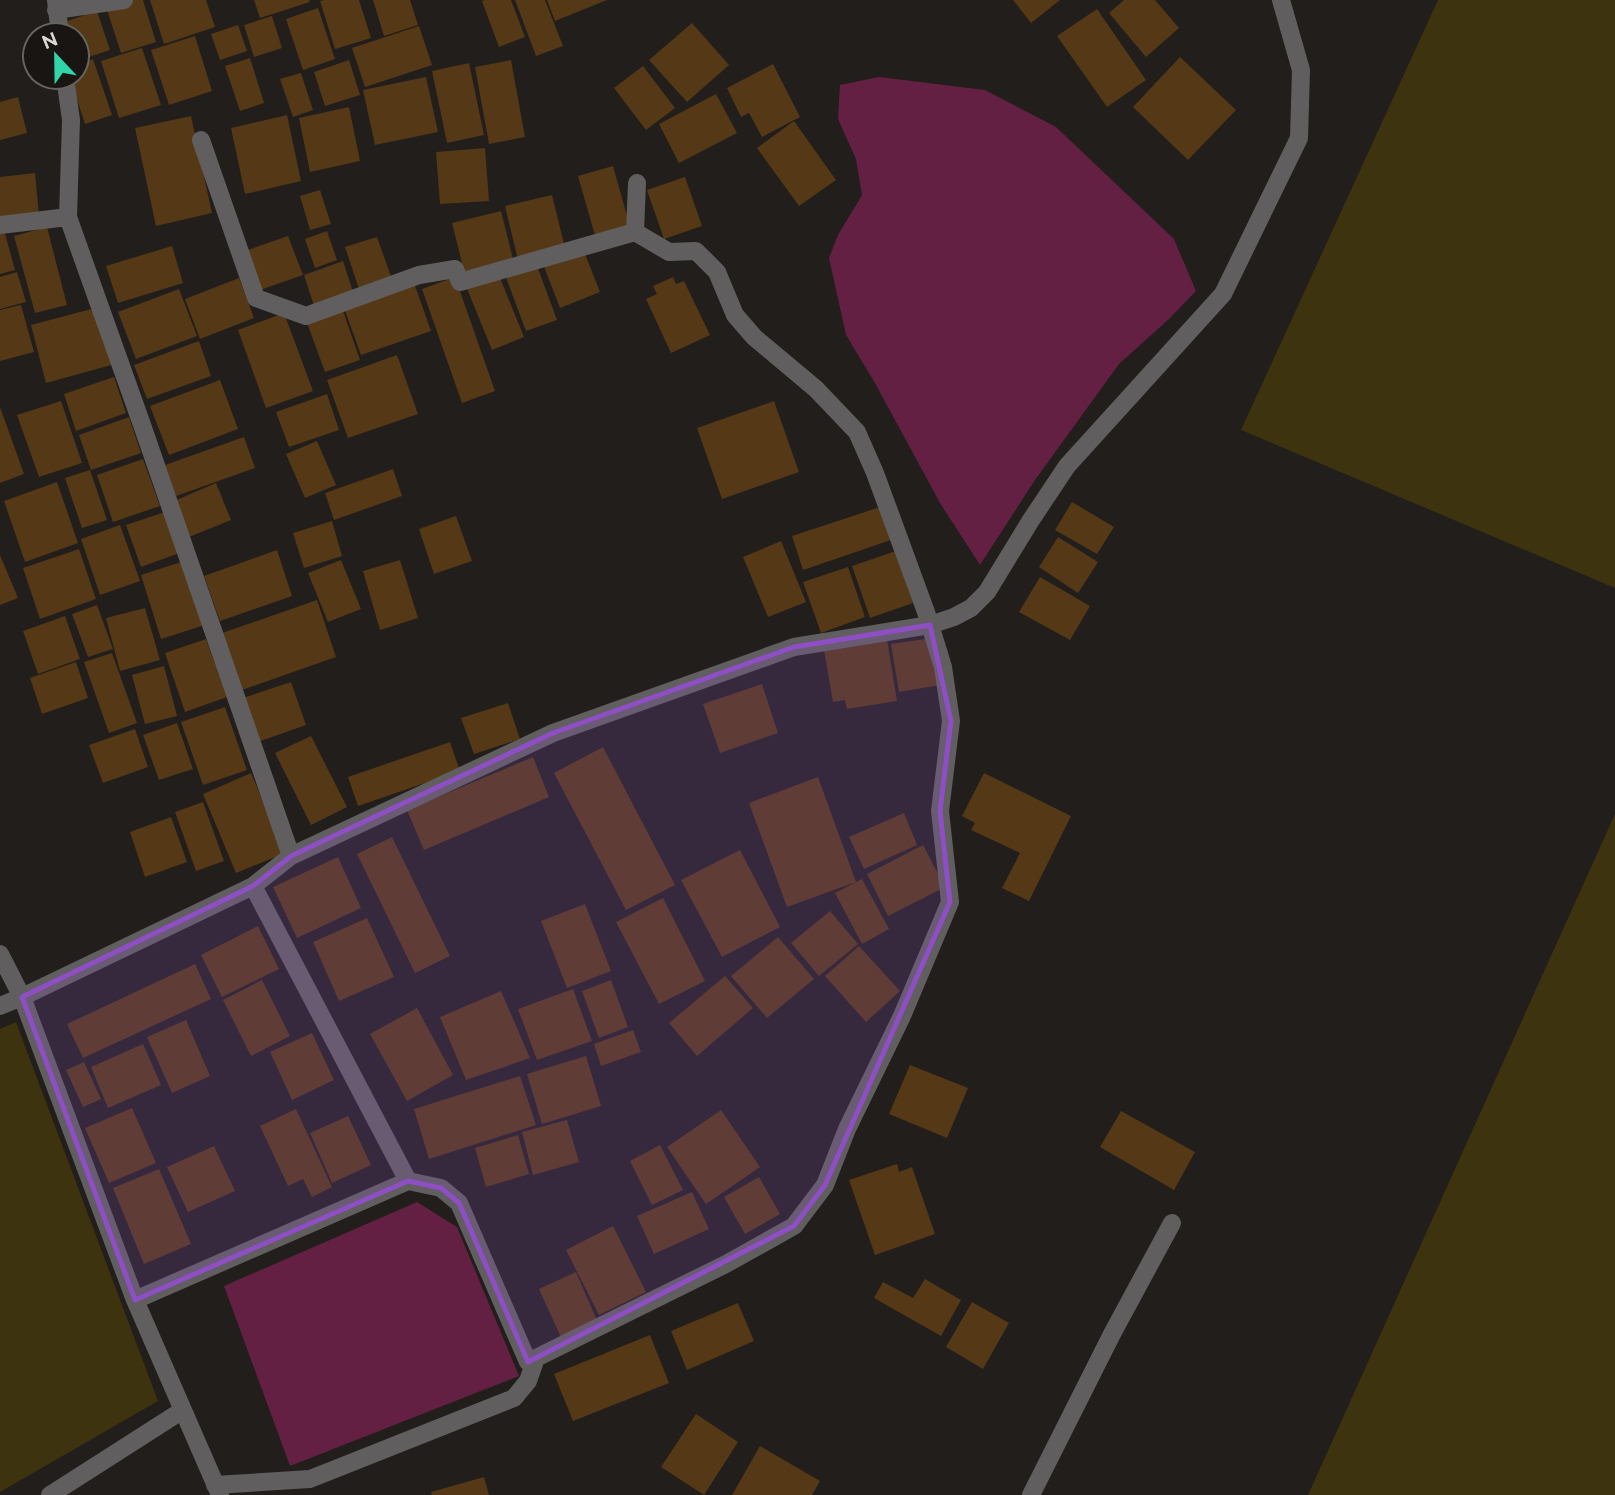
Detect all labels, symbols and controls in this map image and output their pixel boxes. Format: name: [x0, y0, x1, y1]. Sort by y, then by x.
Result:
north arrow: [21, 21, 91, 91]
text: N: [39, 27, 60, 53]

